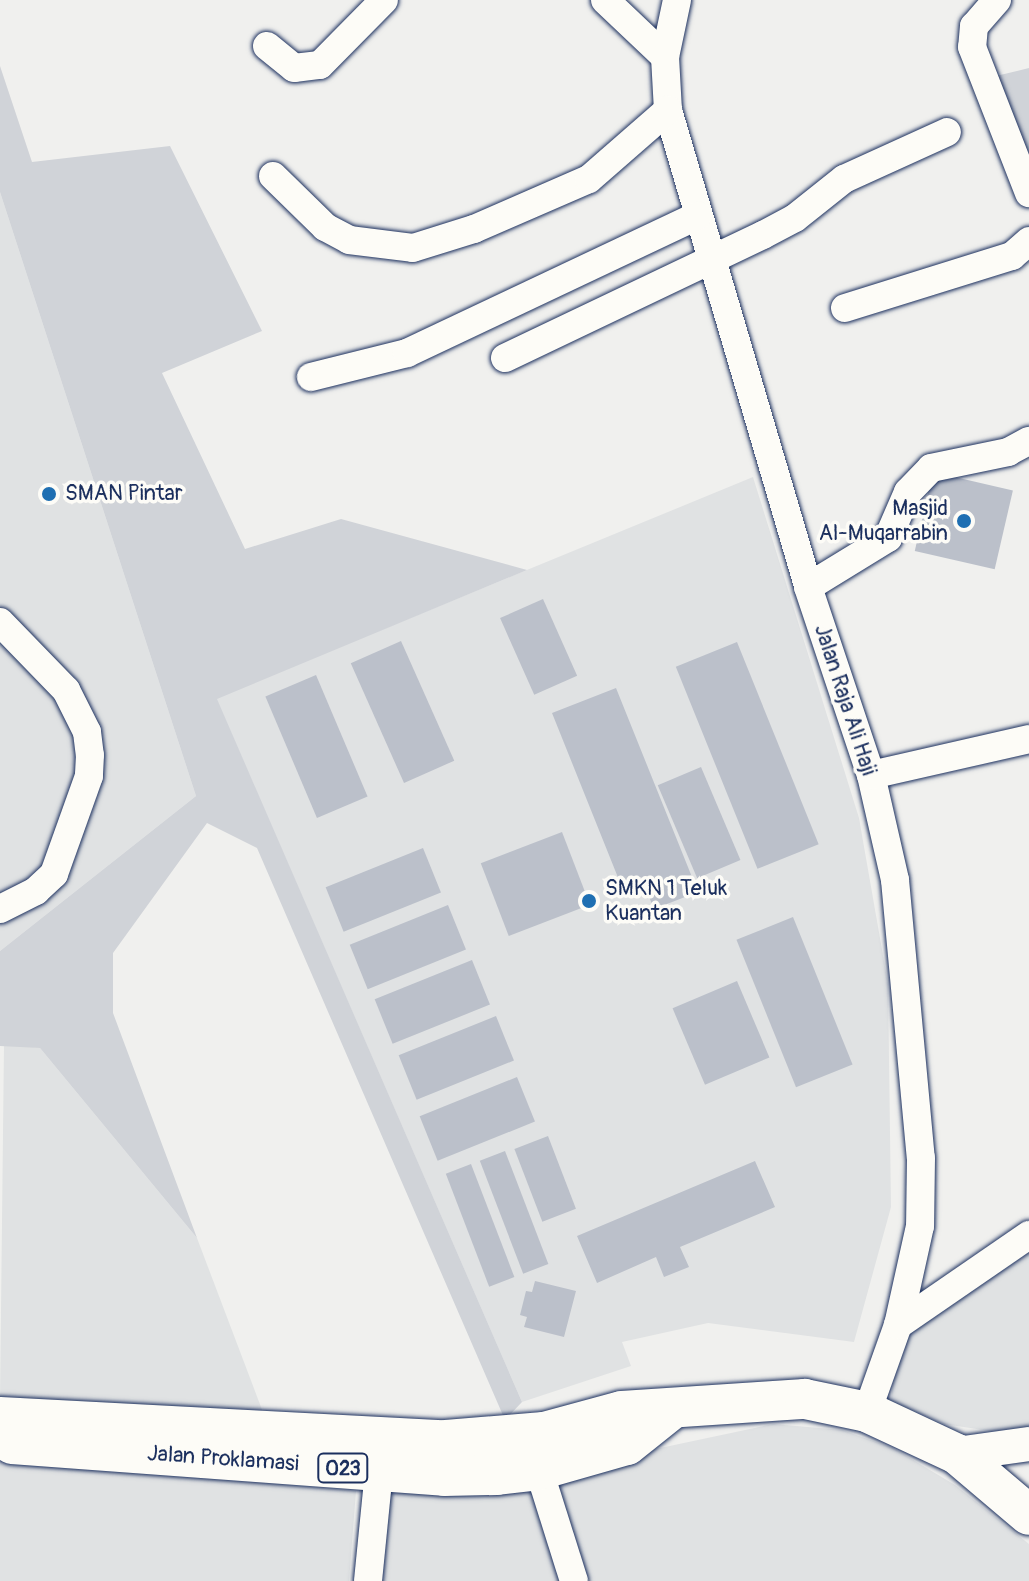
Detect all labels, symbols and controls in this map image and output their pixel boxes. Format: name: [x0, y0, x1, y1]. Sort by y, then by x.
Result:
place label: SMAN Pintar: [65, 481, 183, 507]
marker: SMAN Pintar: [40, 485, 58, 503]
place label: Masjid Al-Muqarrabin: [819, 495, 948, 546]
marker: Masjid Al-Muqarrabin: [955, 512, 973, 530]
street label: Jalan Raja Ali Haji: [808, 621, 882, 779]
place label: SMKN 1 Teluk Kuantan: [605, 875, 727, 926]
marker: SMKN 1 Teluk Kuantan: [580, 892, 598, 910]
street label: Jalan Proklamasi: [146, 1441, 300, 1477]
road number: 023: [317, 1452, 369, 1484]

